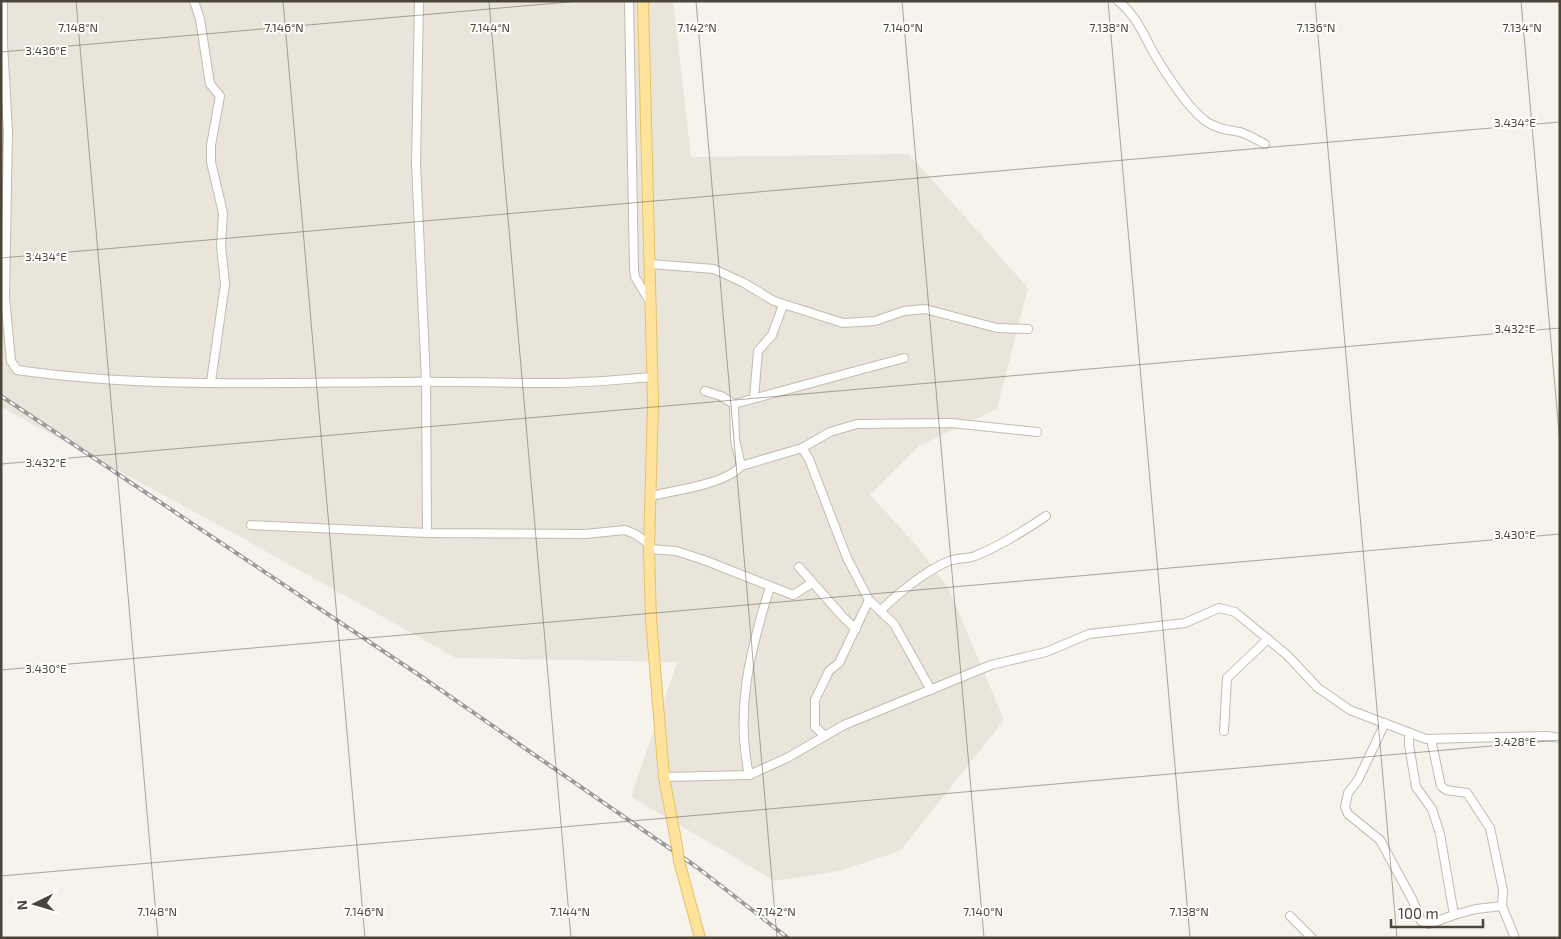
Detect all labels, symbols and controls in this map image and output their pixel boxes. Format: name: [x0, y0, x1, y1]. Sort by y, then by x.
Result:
text: 7.148°N: [58, 20, 98, 34]
text: 7.146°N: [264, 20, 304, 34]
text: 7.144°N: [470, 20, 510, 34]
text: 7.142°N: [677, 20, 717, 34]
text: 7.140°N: [883, 20, 923, 34]
text: 7.138°N: [1089, 20, 1129, 34]
text: 7.136°N: [1297, 20, 1335, 34]
text: 7.134°N: [1502, 20, 1542, 34]
text: 3.436°E: [25, 43, 67, 57]
text: 3.434°E: [1494, 115, 1536, 129]
text: 3.434°E: [25, 249, 67, 263]
text: 3.432°E: [1494, 321, 1536, 335]
text: 3.432°E: [25, 455, 67, 469]
text: 3.430°E: [1494, 527, 1536, 541]
text: 3.430°E: [25, 661, 67, 675]
text: 3.428°E: [1494, 734, 1536, 748]
north arrow: [10, 879, 60, 929]
scale bar: [1391, 896, 1484, 928]
text: N: [13, 899, 30, 911]
text: 7.148°N: [137, 904, 177, 918]
text: 7.146°N: [344, 904, 384, 918]
text: 7.144°N: [550, 904, 590, 918]
text: 7.142°N: [756, 904, 796, 918]
text: 7.140°N: [963, 904, 1003, 918]
text: 7.138°N: [1169, 904, 1209, 918]
text: 100 m: [1398, 904, 1439, 922]

